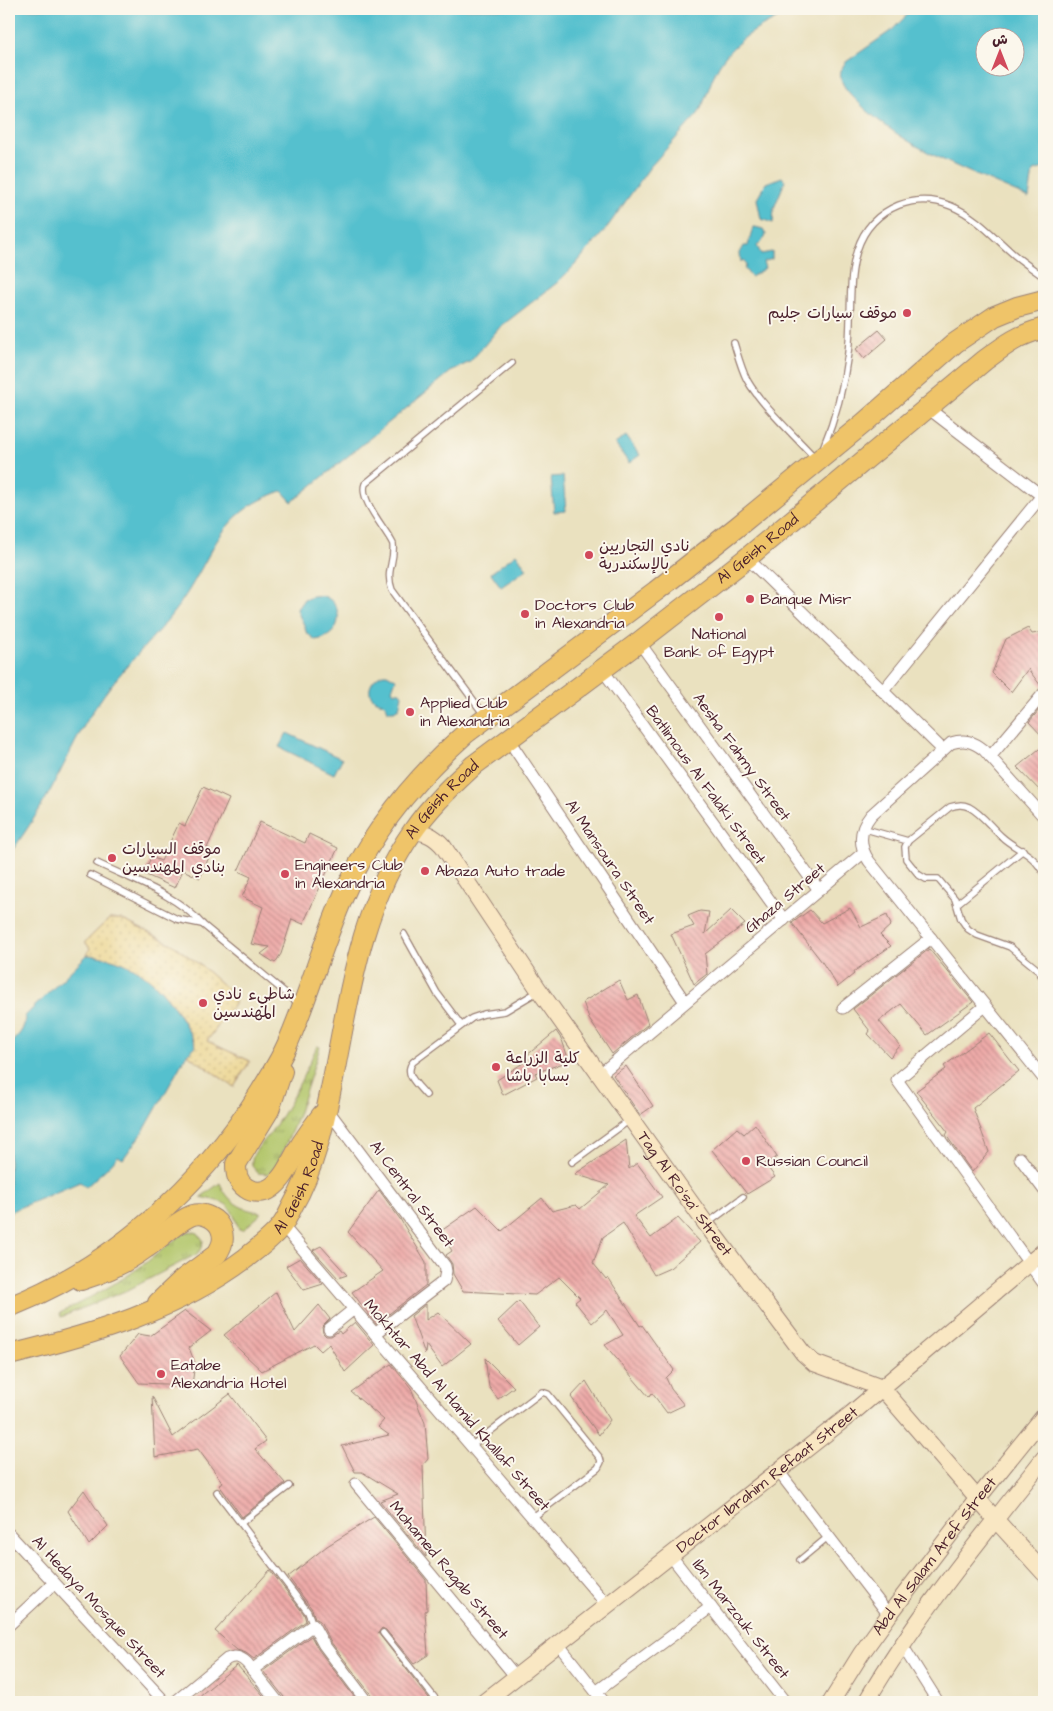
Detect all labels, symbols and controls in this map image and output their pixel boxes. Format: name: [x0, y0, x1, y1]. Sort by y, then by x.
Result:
north arrow: [976, 28, 1026, 78]
text: ش: [992, 30, 1008, 50]
place label: موقف سيارات جليم: [768, 302, 897, 325]
marker: موقف سيارات جليم: [901, 307, 913, 319]
street label: Al Geish Road: [712, 508, 803, 589]
place label: نادي التجاريين بالإسكندرية: [599, 535, 690, 575]
marker: نادي التجاريين بالإسكندرية: [583, 549, 595, 561]
place label: Banque Misr: [760, 588, 852, 610]
marker: Banque Misr: [744, 593, 756, 605]
place label: Doctors Club in Alexandria: [535, 594, 634, 634]
marker: Doctors Club in Alexandria: [519, 608, 531, 620]
marker: National Bank of Egypt: [713, 611, 725, 623]
place label: National Bank of Egypt: [664, 623, 775, 664]
street label: Aesha Fahmy Street: [687, 688, 796, 827]
place label: Applied Club in Alexandria: [420, 692, 510, 732]
street label: Batlimous Al Falaki Street: [641, 701, 772, 870]
marker: Applied Club in Alexandria: [404, 706, 416, 718]
street label: Al Geish Road: [400, 755, 484, 843]
street label: Al Mansoura Street: [560, 795, 660, 929]
place label: موقف السيارات بنادي المهندسين: [122, 838, 225, 878]
marker: موقف السيارات بنادي المهندسين: [106, 852, 118, 864]
place label: Engineers Club in Alexandria: [295, 854, 403, 894]
street label: Ghaza Street: [740, 857, 830, 938]
place label: Abaza Auto trade: [435, 860, 566, 882]
marker: Abaza Auto trade: [419, 865, 431, 877]
marker: Engineers Club in Alexandria: [279, 868, 291, 880]
place label: شاطيء نادي المهندسين: [213, 983, 295, 1023]
marker: شاطيء نادي المهندسين: [197, 997, 209, 1009]
place label: كلية الزراعة بسابا باشا: [506, 1047, 580, 1087]
marker: كلية الزراعة بسابا باشا: [490, 1061, 502, 1073]
street label: Tag Al Ro'sa' Street: [632, 1127, 738, 1261]
street label: Al Central Street: [364, 1136, 460, 1253]
street label: Al Geish Road: [268, 1139, 329, 1239]
place label: Russian Council: [756, 1150, 868, 1172]
marker: Russian Council: [740, 1155, 752, 1167]
street label: Mokhtar Abd Al Hamid Khallaf Street: [359, 1294, 556, 1516]
place label: Eatabe Alexandria Hotel: [171, 1354, 286, 1394]
marker: Eatabe Alexandria Hotel: [155, 1368, 167, 1380]
street label: Doctor Ibrahim Refaat Street: [672, 1401, 863, 1558]
street label: Abd Al Salam Aref Street: [867, 1472, 1002, 1640]
street label: Mohamed Ragab Street: [384, 1496, 514, 1645]
street label: Al Hedaya Mosque Street: [26, 1531, 172, 1684]
street label: Ibn Marzouk Street: [687, 1554, 795, 1684]

